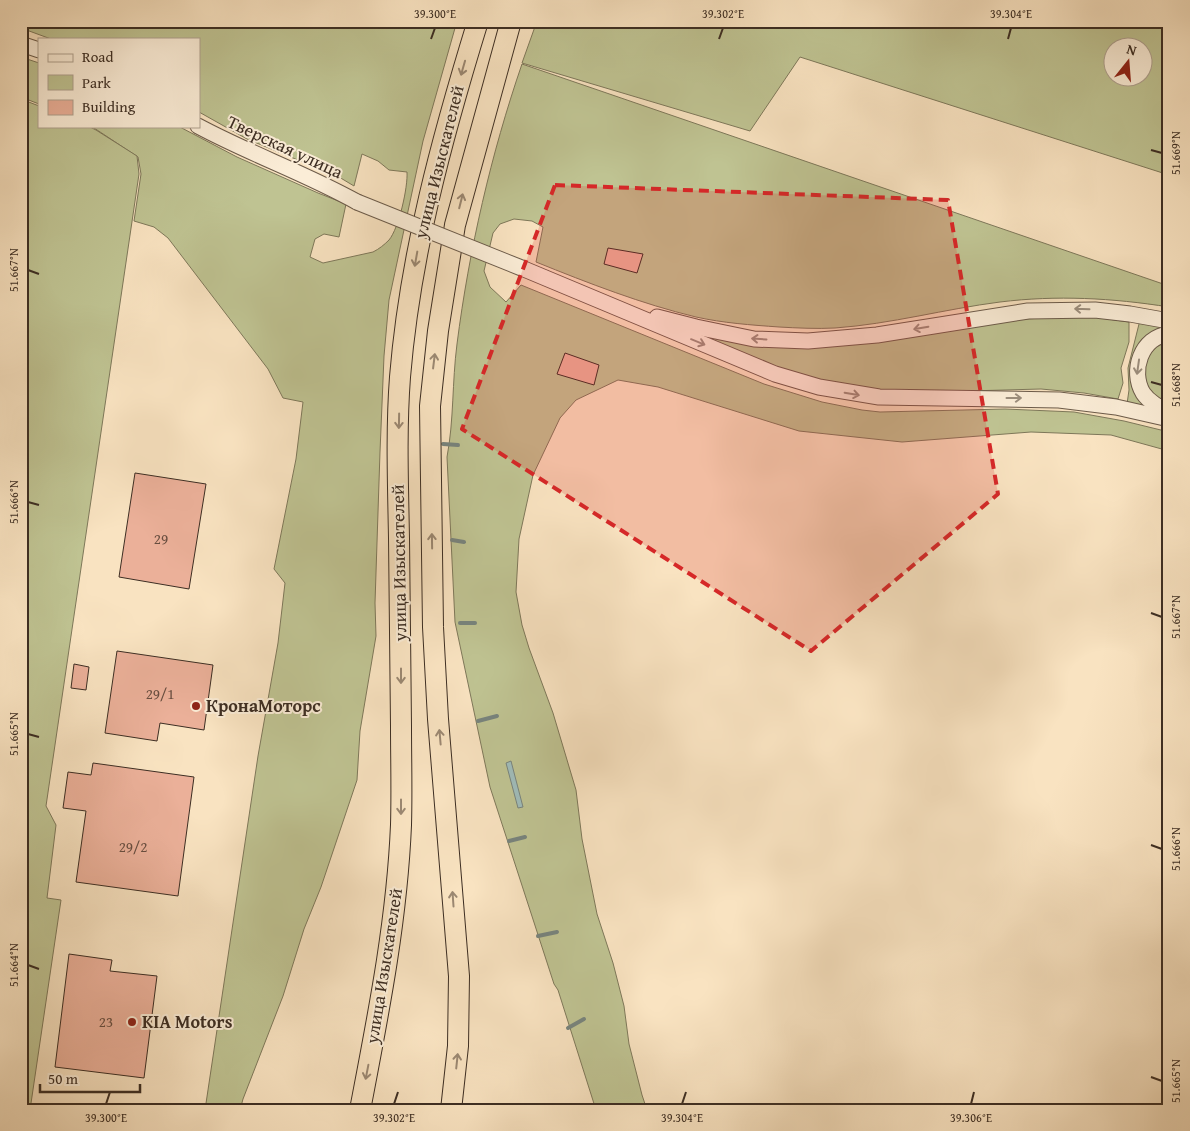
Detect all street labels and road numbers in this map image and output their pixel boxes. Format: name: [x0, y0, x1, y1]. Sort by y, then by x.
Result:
street label: улица Изыскателей: [406, 82, 471, 242]
street label: Тверская улица: [223, 108, 348, 185]
street label: улица Изыскателей: [384, 484, 413, 643]
street label: улица Изыскателей: [358, 886, 409, 1047]

